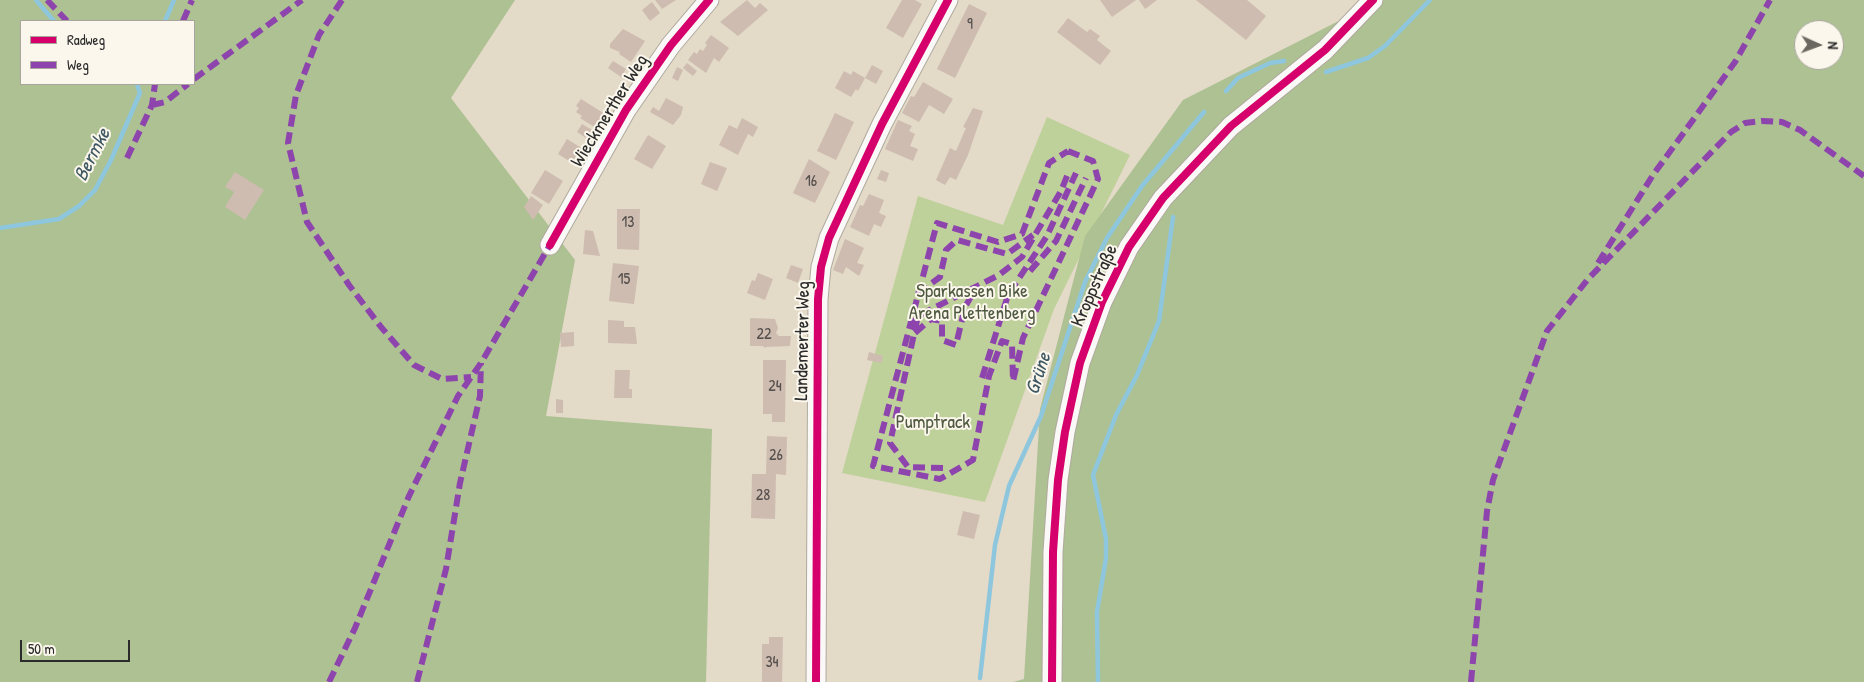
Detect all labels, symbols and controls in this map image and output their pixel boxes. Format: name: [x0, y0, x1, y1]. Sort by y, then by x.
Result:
house number: 9: [967, 15, 973, 35]
legend: [20, 20, 195, 85]
north arrow: [1794, 20, 1844, 70]
text: Radweg: [67, 29, 105, 50]
text: N: [1824, 41, 1843, 50]
street label: Wieckmerther Weg: [566, 51, 654, 171]
text: Weg: [67, 54, 89, 75]
water label: Bermke: [70, 125, 116, 185]
house number: 16: [805, 172, 817, 192]
house number: 13: [622, 213, 634, 233]
street label: Kroppstraße: [1067, 241, 1123, 331]
house number: 15: [618, 270, 630, 290]
street label: Landemerter Weg: [791, 281, 815, 401]
park label: Sparkassen Bike Arena Plettenberg: [909, 281, 1035, 325]
house number: 22: [757, 325, 771, 345]
water label: Grüne: [1021, 350, 1057, 398]
house number: 24: [768, 377, 782, 397]
park label: Pumptrack: [896, 412, 970, 434]
house number: 26: [769, 446, 783, 466]
house number: 28: [756, 486, 770, 506]
scale bar: [22, 630, 132, 662]
text: 50 m: [28, 638, 55, 659]
house number: 34: [765, 653, 779, 673]

